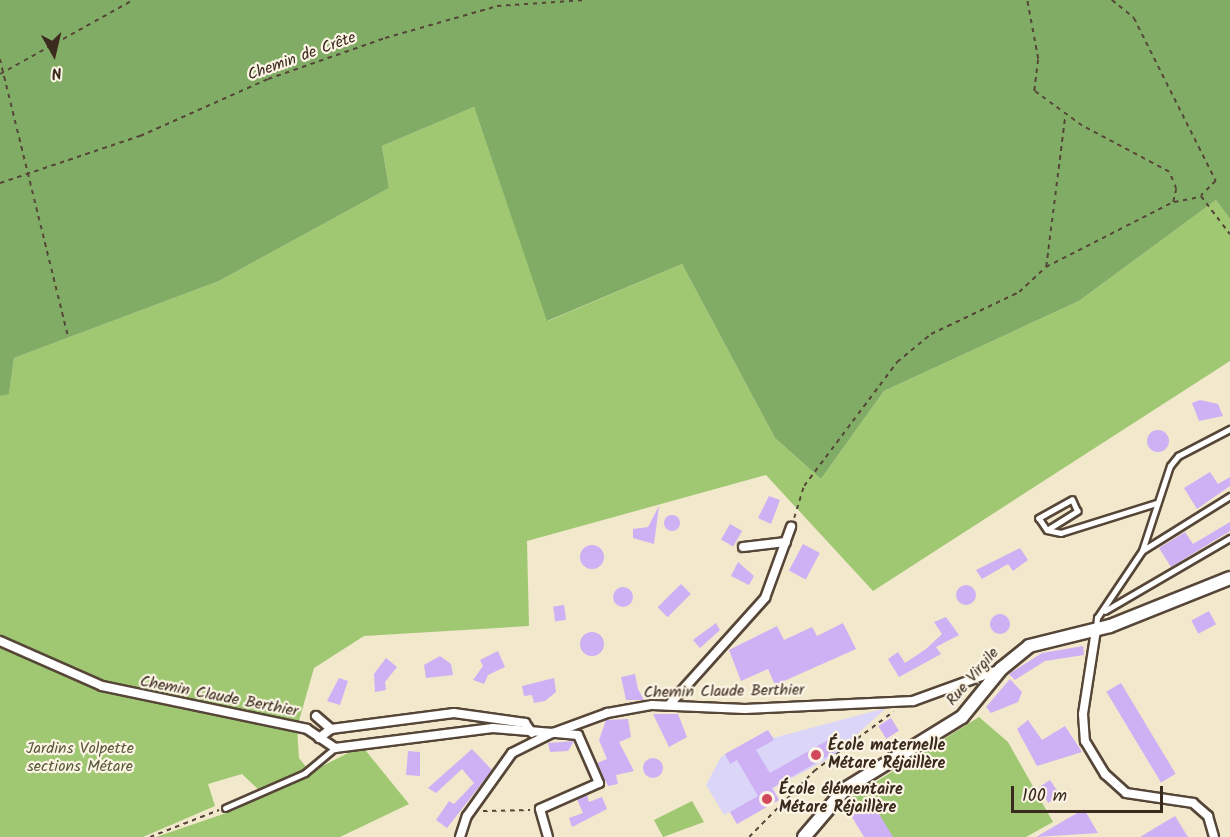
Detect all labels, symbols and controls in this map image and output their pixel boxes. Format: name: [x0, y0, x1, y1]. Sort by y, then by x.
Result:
north arrow: [24, 24, 84, 84]
street label: Chemin de Crête: [245, 29, 359, 85]
text: N: [50, 59, 63, 85]
street label: Rue Virgile: [943, 644, 1003, 710]
street label: Chemin Claude Berthier: [138, 672, 300, 722]
street label: Chemin Claude Berthier: [643, 681, 805, 703]
place label: École maternelle Métare Réjaillère: [828, 736, 945, 774]
park label: Jardins Volpette sections Métare: [26, 739, 134, 777]
marker: École maternelle Métare Réjaillère: [809, 748, 823, 762]
scale bar: [1014, 774, 1166, 812]
place label: École élémentaire Métare Réjaillère: [779, 780, 903, 818]
text: 100 m: [1022, 782, 1067, 811]
marker: École élémentaire Métare Réjaillère: [760, 792, 774, 806]

